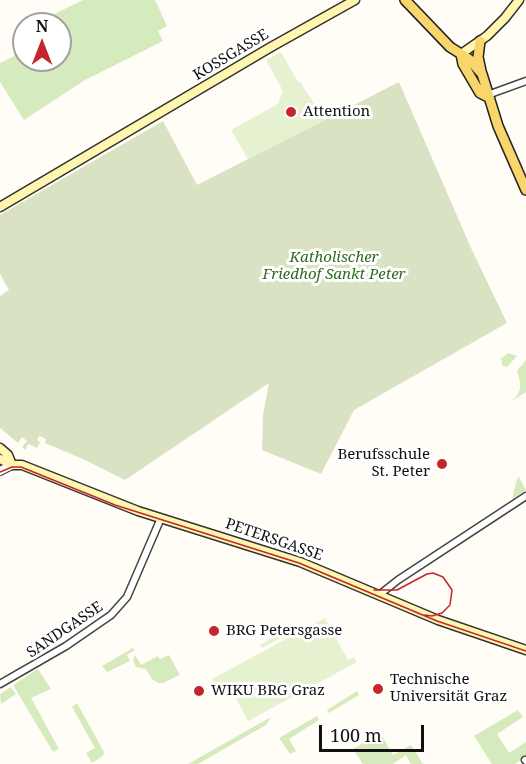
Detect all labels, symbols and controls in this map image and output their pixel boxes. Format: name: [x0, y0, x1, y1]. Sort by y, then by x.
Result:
north arrow: [12, 12, 72, 72]
text: N: [36, 15, 48, 37]
street label: KOSSGASSE: [190, 25, 272, 85]
place label: Attention: [303, 103, 370, 121]
marker: Attention: [284, 105, 298, 119]
park label: Katholischer Friedhof Sankt Peter: [262, 249, 406, 284]
place label: Berufsschule St. Peter: [337, 446, 430, 481]
marker: Berufsschule St. Peter: [435, 457, 449, 471]
street label: PETERSGASSE: [223, 515, 325, 565]
street label: SANDGASSE: [24, 598, 106, 662]
place label: BRG Petersgasse: [226, 622, 342, 640]
marker: BRG Petersgasse: [207, 624, 221, 638]
place label: Technische Universität Graz: [390, 671, 507, 706]
place label: WIKU BRG Graz: [211, 682, 325, 700]
marker: Technische Universität Graz: [371, 682, 385, 696]
marker: WIKU BRG Graz: [192, 684, 206, 698]
scale bar: [322, 713, 427, 751]
text: 100 m: [330, 723, 382, 747]

